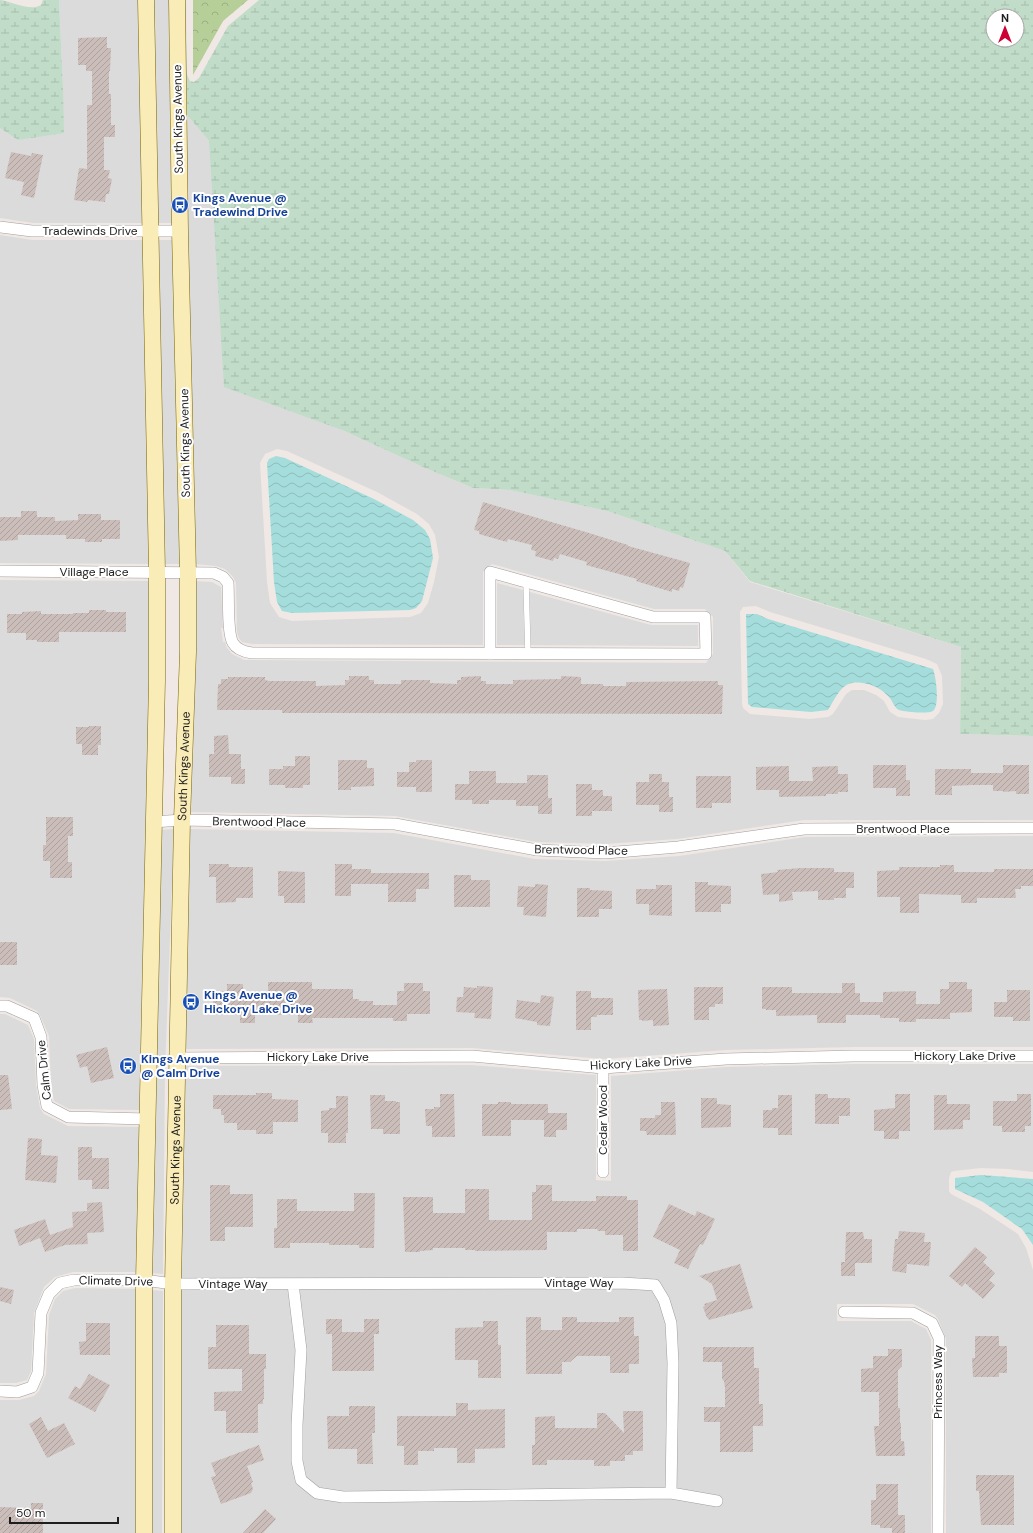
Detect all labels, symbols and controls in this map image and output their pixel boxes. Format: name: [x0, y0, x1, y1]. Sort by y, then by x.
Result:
north arrow: [985, 8, 1025, 48]
text: N: [1001, 11, 1009, 25]
street label: South Kings Avenue: [169, 64, 187, 174]
place label: Kings Avenue @ Tradewind Drive: [193, 190, 288, 220]
bus stop icon: Kings Avenue @ Tradewind Drive: [170, 195, 190, 215]
street label: Tradewinds Drive: [42, 223, 138, 239]
street label: South Kings Avenue: [176, 388, 194, 498]
street label: Village Place: [59, 564, 129, 580]
street label: South Kings Avenue: [174, 711, 194, 821]
street label: Brentwood Place: [212, 813, 306, 831]
street label: Brentwood Place: [856, 821, 950, 837]
street label: Brentwood Place: [534, 841, 628, 859]
place label: Kings Avenue @ Hickory Lake Drive: [204, 987, 312, 1017]
bus stop icon: Kings Avenue @ Hickory Lake Drive: [181, 992, 201, 1012]
street label: Calm Drive: [33, 1039, 55, 1101]
street label: Hickory Lake Drive: [914, 1048, 1016, 1064]
street label: Hickory Lake Drive: [267, 1049, 369, 1065]
place label: Kings Avenue @ Calm Drive: [141, 1051, 220, 1081]
street label: Hickory Lake Drive: [590, 1052, 692, 1074]
bus stop icon: Kings Avenue @ Calm Drive: [118, 1056, 138, 1076]
street label: Cedar Wood: [595, 1085, 611, 1155]
street label: South Kings Avenue: [167, 1095, 185, 1205]
street label: Climate Drive: [79, 1272, 153, 1290]
street label: Vintage Way: [544, 1275, 614, 1291]
street label: Vintage Way: [198, 1276, 268, 1292]
street label: Princess Way: [930, 1345, 946, 1419]
scale bar: [10, 1499, 118, 1525]
text: 50 m: [16, 1505, 45, 1521]

